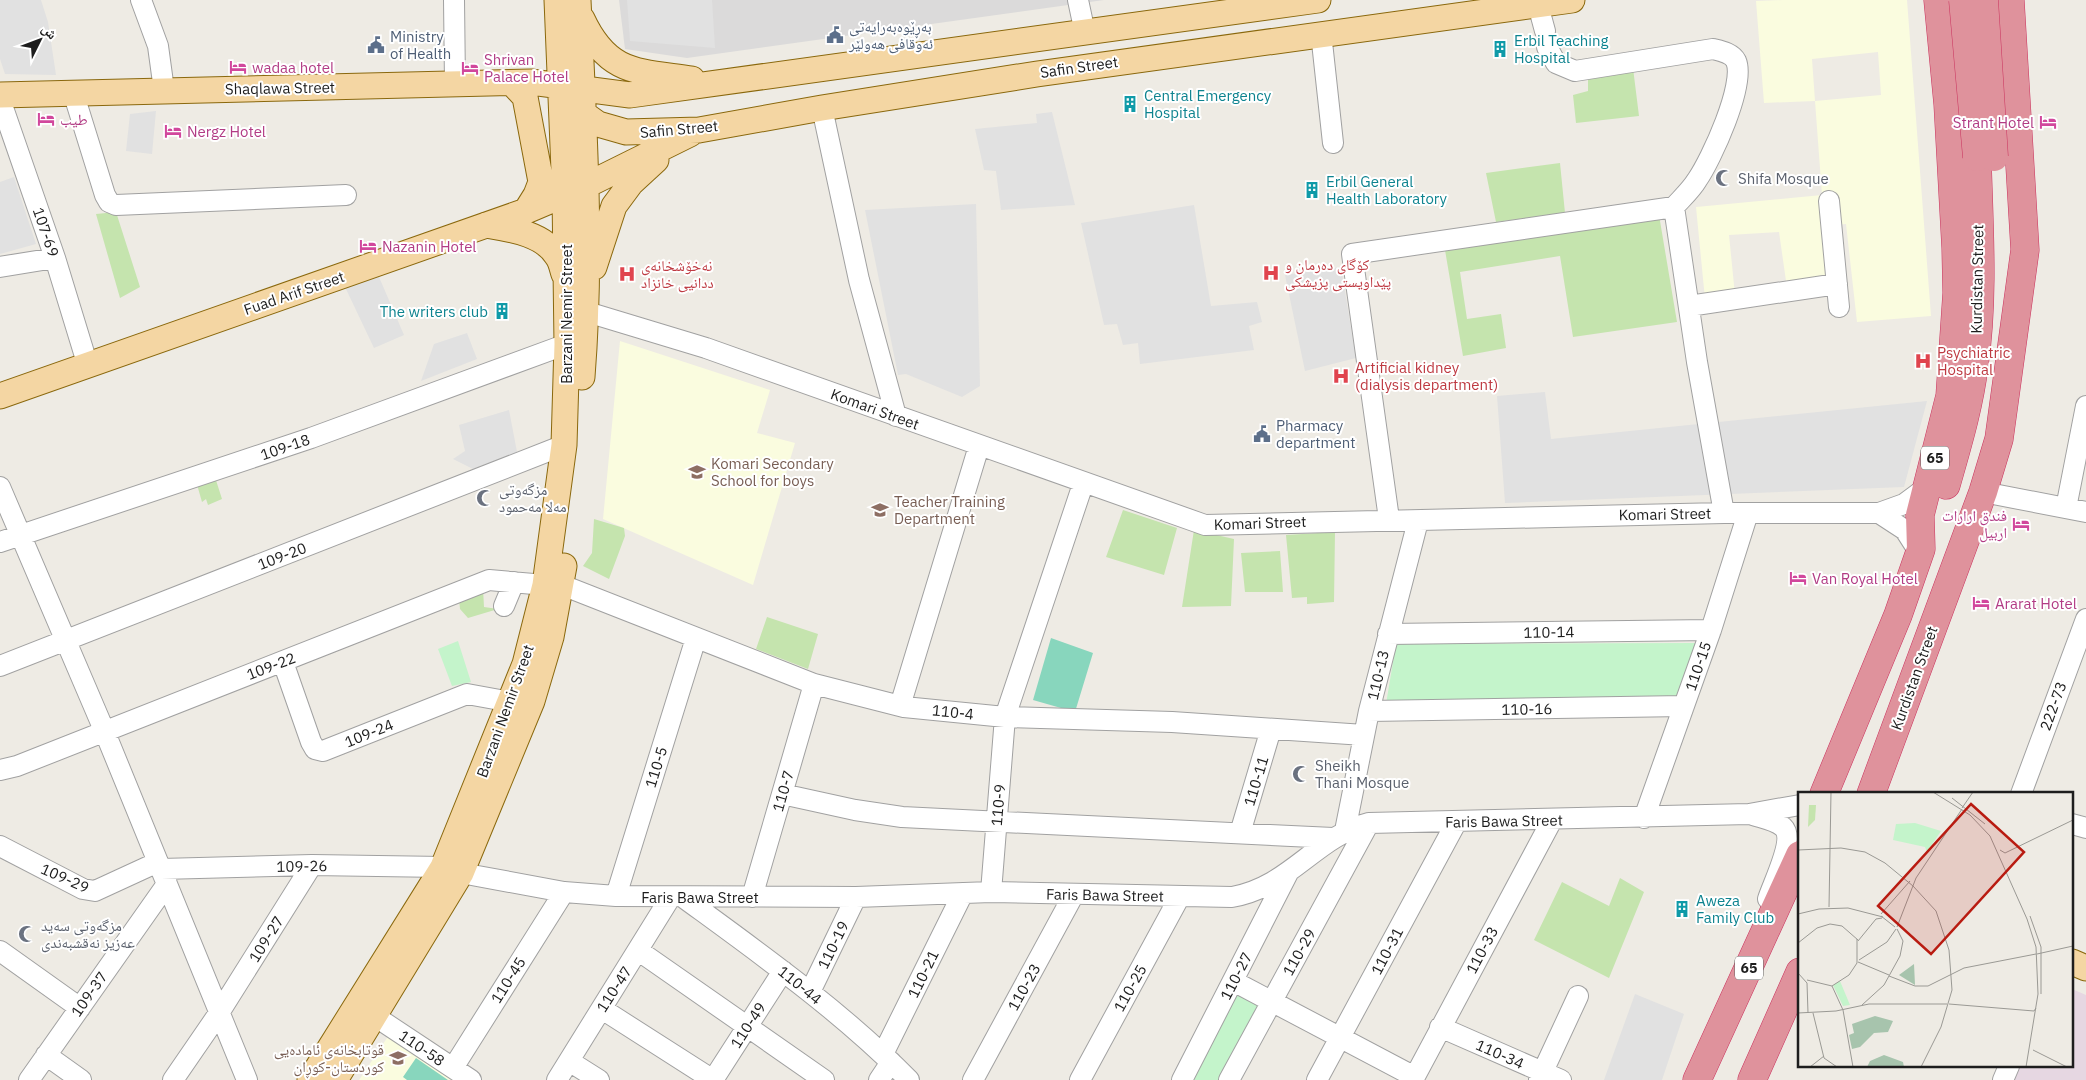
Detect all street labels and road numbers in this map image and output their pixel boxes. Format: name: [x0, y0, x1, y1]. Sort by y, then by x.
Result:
street label: Safin Street: [1039, 52, 1119, 82]
street label: Shaqlawa Street: [225, 78, 335, 98]
street label: Safin Street: [639, 116, 719, 142]
street label: 107-69: [29, 205, 63, 259]
street label: Kurdistan Street: [1967, 224, 1987, 334]
street label: Barzani Nemir Street: [557, 244, 576, 384]
street label: Fuad Arif Street: [241, 267, 347, 319]
street label: Komari Street: [828, 384, 922, 434]
street label: 109-18: [258, 430, 312, 464]
road number: 65: [1921, 446, 1949, 469]
street label: Komari Street: [1619, 504, 1711, 524]
street label: Komari Street: [1213, 512, 1307, 534]
street label: 109-20: [255, 538, 309, 574]
street label: 110-14: [1523, 622, 1575, 642]
street label: Kurdistan Street: [1886, 623, 1942, 733]
street label: 110-15: [1681, 639, 1715, 693]
street label: Barzani Nemir Street: [472, 642, 538, 780]
street label: 109-22: [244, 648, 298, 684]
street label: 110-13: [1363, 648, 1393, 702]
street label: 222-73: [2035, 679, 2071, 733]
street label: 110-16: [1501, 699, 1553, 719]
street label: 110-4: [931, 700, 975, 724]
street label: 109-24: [342, 715, 396, 751]
street label: 110-5: [641, 744, 671, 790]
street label: 110-11: [1239, 754, 1273, 808]
street label: 110-7: [768, 768, 798, 814]
street label: 110-9: [987, 783, 1009, 827]
street label: Faris Bawa Street: [1445, 810, 1563, 832]
street label: 109-26: [276, 856, 328, 876]
street label: 109-29: [38, 859, 92, 897]
street label: Faris Bawa Street: [1046, 884, 1164, 906]
street label: Faris Bawa Street: [641, 888, 759, 907]
street label: 109-27: [244, 912, 288, 966]
street label: 110-19: [813, 918, 853, 972]
street label: 110-33: [1462, 923, 1502, 977]
street label: 110-31: [1367, 924, 1407, 978]
street label: 110-29: [1278, 925, 1320, 979]
street label: 110-21: [903, 947, 943, 1001]
street label: 110-27: [1216, 949, 1256, 1003]
street label: 110-45: [486, 953, 530, 1007]
road number: 65: [1735, 956, 1763, 980]
street label: 110-23: [1003, 960, 1045, 1014]
street label: 110-25: [1109, 961, 1151, 1015]
street label: 110-47: [592, 962, 636, 1016]
street label: 110-44: [774, 962, 826, 1008]
street label: 109-37: [67, 968, 111, 1020]
street label: 110-49: [726, 998, 770, 1052]
street label: 110-58: [396, 1026, 448, 1070]
street label: 110-34: [1473, 1035, 1527, 1073]

